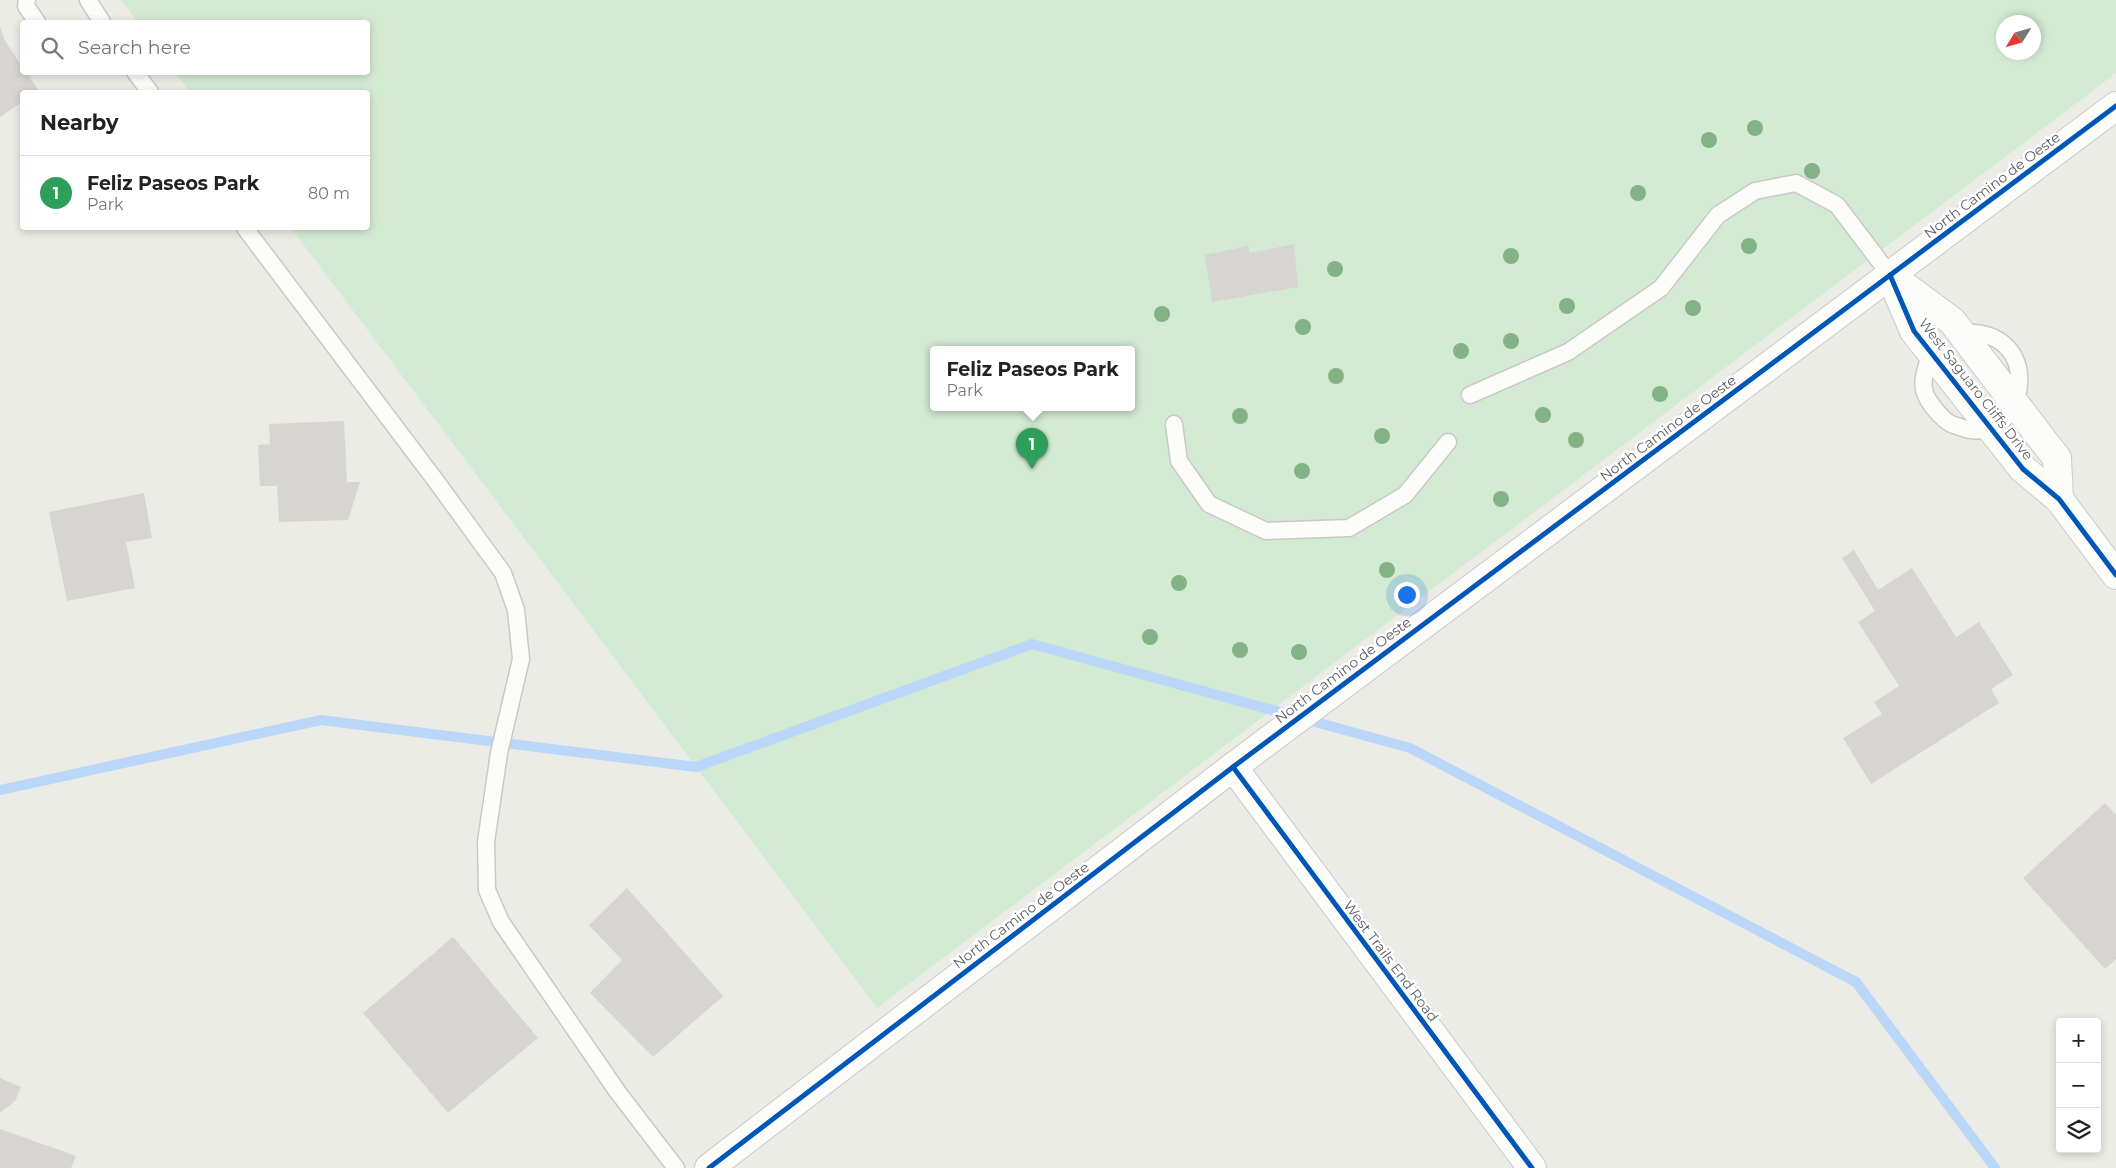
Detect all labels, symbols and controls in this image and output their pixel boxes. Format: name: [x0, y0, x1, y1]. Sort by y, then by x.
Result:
north arrow: [1996, 15, 2041, 60]
search box: [20, 20, 370, 75]
icon: search: [38, 34, 66, 62]
text: Search here: [78, 36, 191, 59]
text: Nearby: [40, 110, 119, 135]
street label: North Camino de Oeste: [1920, 128, 2064, 242]
text: Feliz Paseos Park: [87, 172, 259, 195]
text: 1: [53, 184, 59, 203]
text: 80 m: [308, 184, 350, 203]
text: Park: [87, 195, 124, 214]
street label: West Saguaro Cliffs Drive: [1915, 314, 2037, 464]
popup: [930, 346, 1135, 411]
text: Feliz Paseos Park: [946, 358, 1119, 381]
street label: North Camino de Oeste: [1596, 371, 1740, 485]
text: Park: [946, 381, 983, 400]
pin: 1: [1016, 428, 1048, 469]
your location: [1394, 582, 1420, 608]
street label: North Camino de Oeste: [1271, 613, 1415, 727]
street label: North Camino de Oeste: [949, 858, 1093, 972]
street label: West Trails End Road: [1340, 897, 1442, 1025]
map controls: [2056, 1018, 2101, 1153]
button: +: [2056, 1018, 2101, 1063]
button: −: [2056, 1063, 2101, 1108]
button: layers: [2056, 1108, 2101, 1153]

